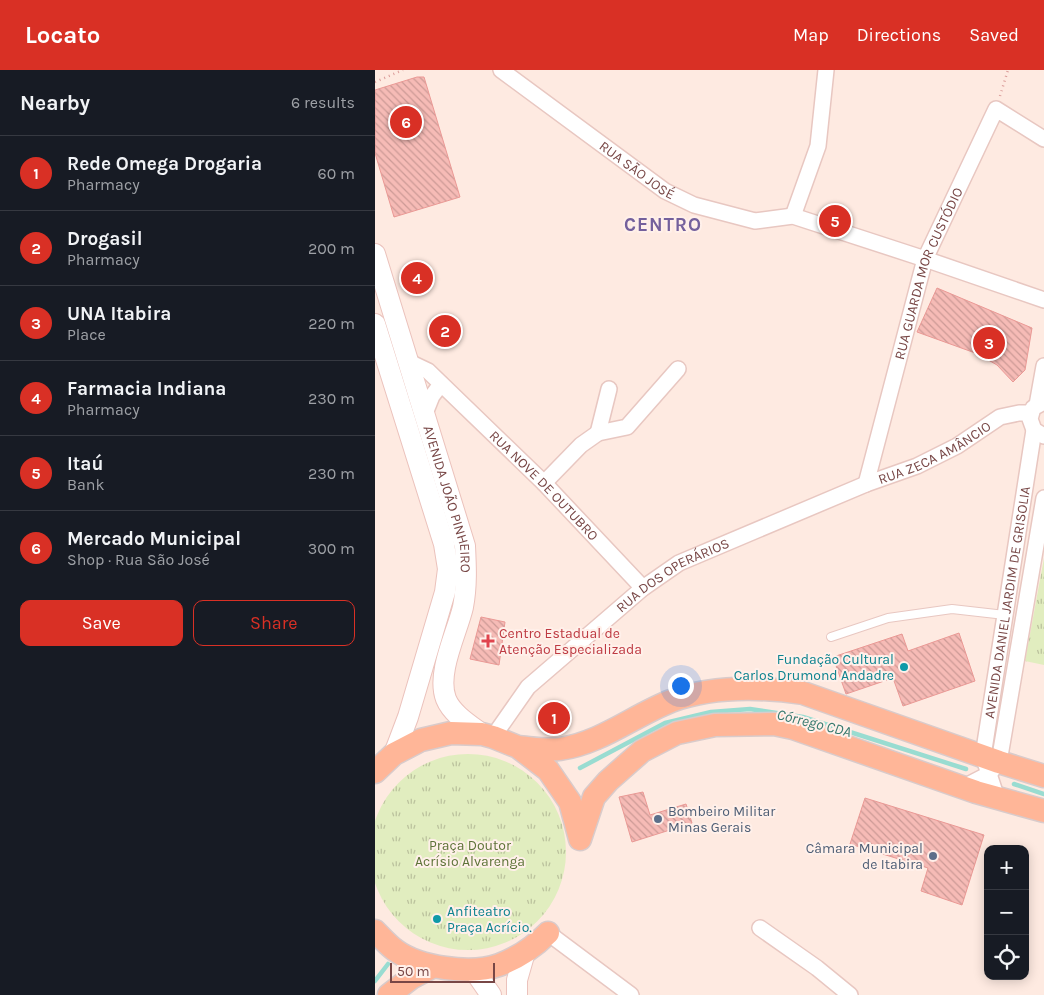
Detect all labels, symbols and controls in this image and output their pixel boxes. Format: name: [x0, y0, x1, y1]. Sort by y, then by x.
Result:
text: Locato: [25, 21, 100, 49]
text: Map: [793, 24, 829, 46]
text: Directions: [857, 24, 941, 46]
text: Saved: [969, 24, 1019, 46]
text: Nearby: [20, 91, 90, 115]
text: 6 results: [291, 93, 355, 112]
pin: 6: [390, 103, 422, 141]
street label: RUA SÃO JOSÉ: [596, 137, 678, 203]
text: Rede Omega Drogaria: [67, 153, 262, 175]
text: 1: [33, 164, 39, 183]
text: 60 m: [318, 164, 355, 183]
text: Pharmacy: [67, 175, 140, 194]
street label: RUA GUARDA MOR CUSTÓDIO: [891, 185, 967, 361]
pin: 5: [819, 202, 851, 240]
district label: CENTRO: [624, 214, 702, 236]
text: Drogasil: [67, 228, 142, 250]
text: 2: [31, 239, 41, 258]
text: 200 m: [308, 239, 355, 258]
text: Pharmacy: [67, 250, 140, 269]
pin: 4: [401, 259, 433, 297]
text: UNA Itabira: [67, 303, 171, 325]
pin: 2: [429, 312, 461, 350]
text: 3: [31, 314, 41, 333]
text: 220 m: [308, 314, 355, 333]
pin: 3: [973, 324, 1005, 362]
text: Place: [67, 325, 106, 344]
text: Farmacia Indiana: [67, 378, 226, 400]
text: 4: [31, 389, 41, 408]
text: 230 m: [308, 389, 355, 408]
text: Pharmacy: [67, 400, 140, 419]
street label: RUA ZECA AMÂNCIO: [876, 418, 994, 488]
street label: AVENIDA JOÃO PINHEIRO: [419, 423, 474, 573]
street label: RUA NOVE DE OUTUBRO: [486, 427, 602, 544]
text: Itaú: [67, 453, 103, 475]
text: 5: [31, 464, 41, 483]
text: 230 m: [308, 464, 355, 483]
text: Bank: [67, 475, 104, 494]
street label: AVENIDA DANIEL JARDIM DE GRISOLIA: [981, 485, 1034, 719]
text: Mercado Municipal: [67, 528, 241, 550]
street label: RUA DOS OPERÁRIOS: [613, 535, 732, 616]
text: 6: [31, 539, 41, 558]
text: 300 m: [308, 539, 355, 558]
text: Shop · Rua São José: [67, 550, 210, 569]
button: Save: [20, 600, 183, 646]
button: Share: [193, 600, 355, 646]
place label: Centro Estadual de Atenção Especializada: [499, 625, 642, 658]
marker: Centro Estadual de Atenção Especializada: [481, 634, 495, 648]
place label: Fundação Cultural Carlos Drumond Andadre: [734, 651, 894, 684]
marker: Fundação Cultural Carlos Drumond Andadre: [898, 661, 910, 673]
your location: [668, 673, 694, 699]
pin: 1: [538, 699, 570, 737]
water label: Córrego CDA: [775, 705, 853, 741]
place label: Bombeiro Militar Minas Gerais: [668, 803, 776, 836]
marker: Bombeiro Militar Minas Gerais: [652, 813, 664, 825]
park label: Praça Doutor Acrísio Alvarenga: [415, 837, 525, 870]
place label: Câmara Municipal de Itabira: [806, 840, 923, 873]
map controls: [984, 845, 1029, 980]
button: +: [984, 845, 1029, 890]
marker: Câmara Municipal de Itabira: [927, 850, 939, 862]
button: −: [984, 890, 1029, 935]
place label: Anfiteatro Praça Acrício.: [447, 903, 532, 936]
marker: Anfiteatro Praça Acrício.: [431, 913, 443, 925]
button: locate: [984, 935, 1029, 980]
scale bar: [390, 960, 495, 983]
text: 50 m: [397, 963, 430, 980]

